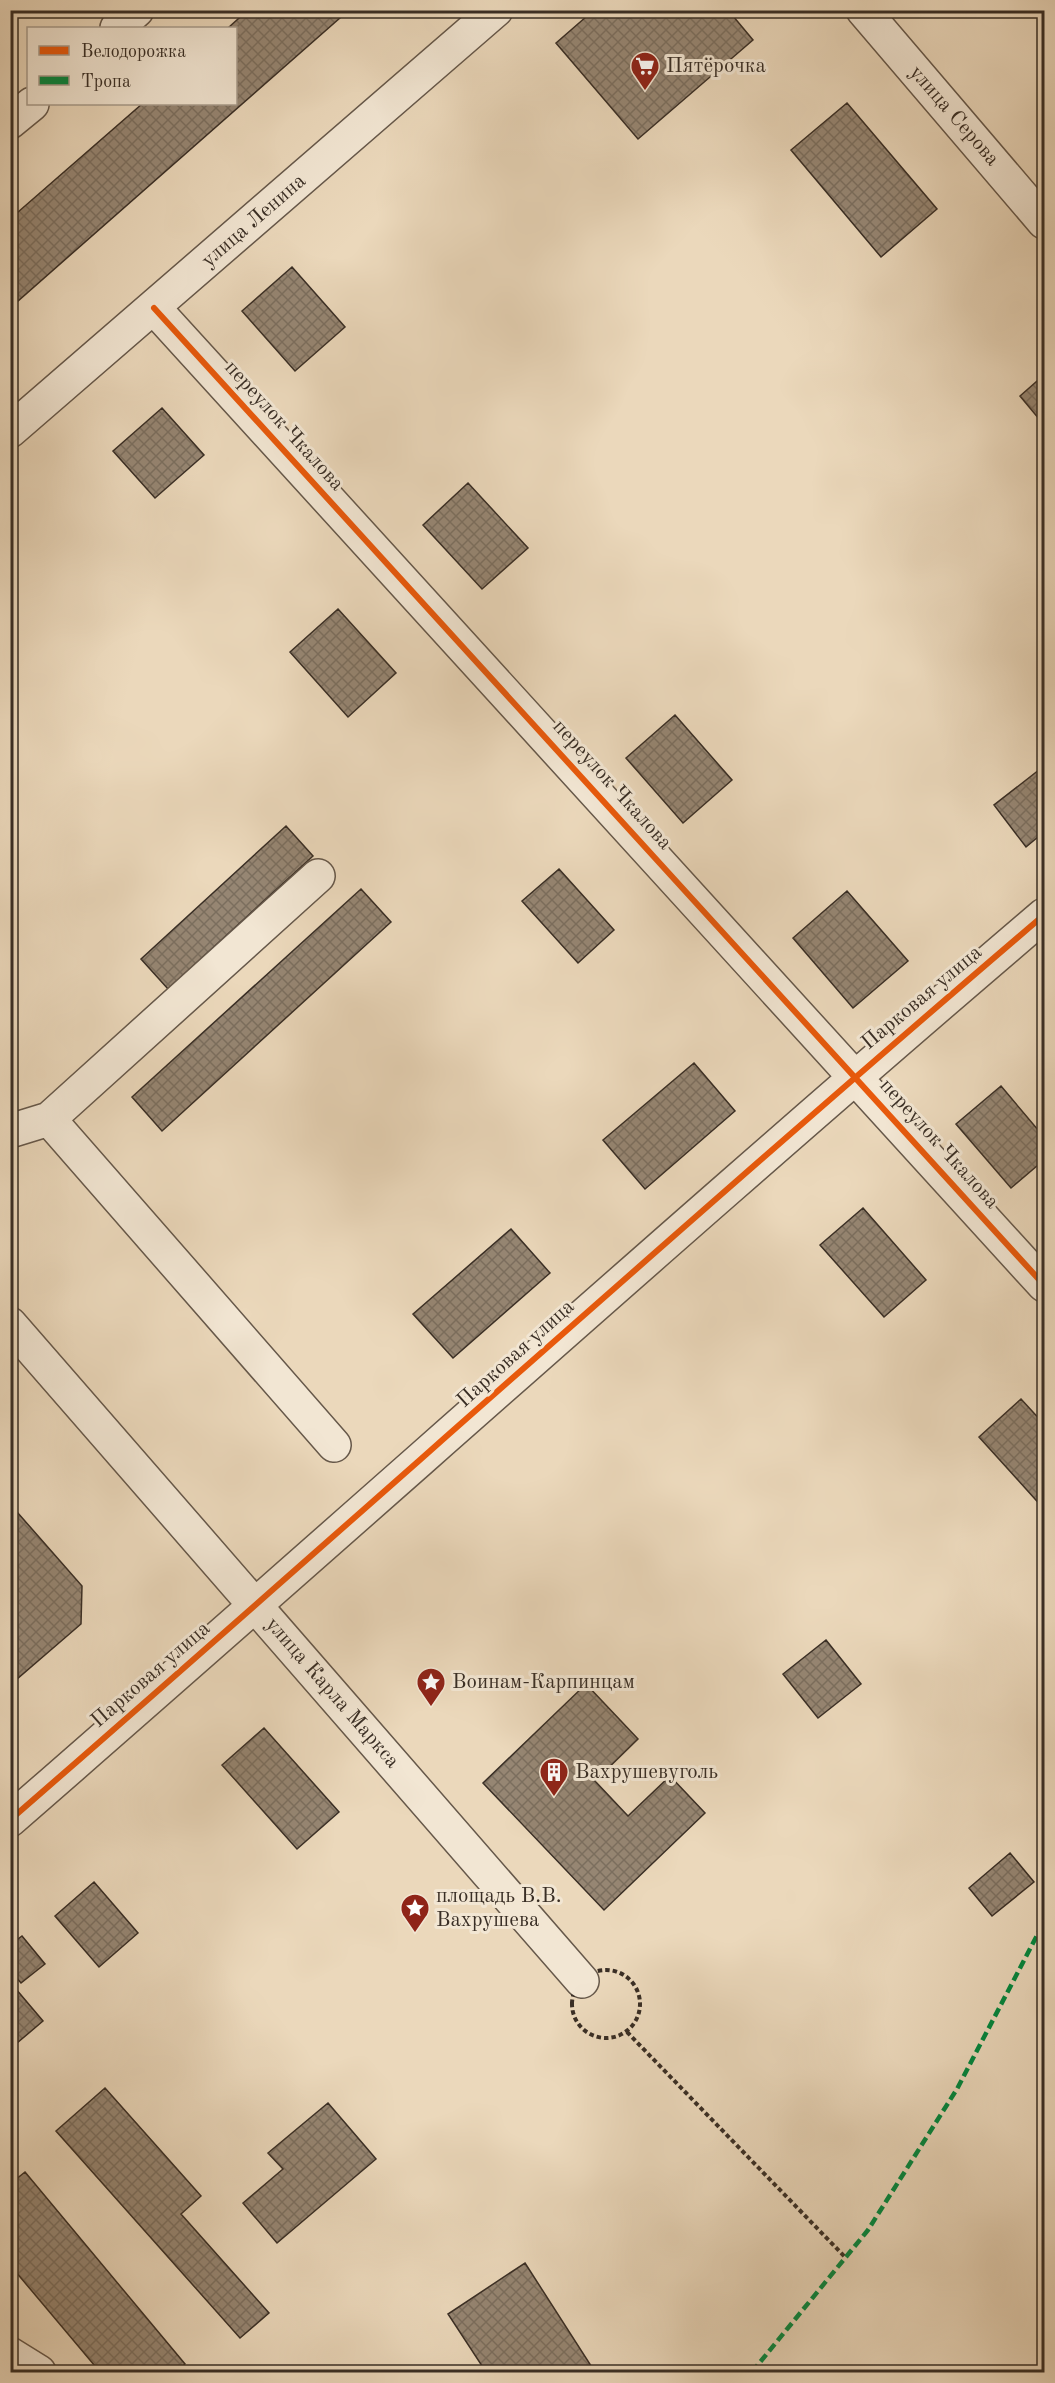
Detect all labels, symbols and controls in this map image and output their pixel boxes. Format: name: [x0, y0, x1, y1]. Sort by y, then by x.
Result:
legend: [27, 27, 237, 105]
text: Велодорожка: [81, 43, 186, 61]
supermarket icon: Пятёрочка: [629, 50, 661, 92]
place label: Пятёрочка: [666, 56, 766, 77]
street label: улица Серова: [905, 62, 1003, 170]
text: Тропа: [81, 73, 131, 91]
street label: улица Ленина: [198, 170, 310, 272]
street label: переулок Чкалова: [220, 357, 348, 495]
street label: переулок Чкалова: [548, 716, 676, 854]
street label: Парковая улица: [858, 942, 986, 1054]
street label: переулок Чкалова: [875, 1075, 1003, 1213]
street label: Парковая улица: [453, 1296, 579, 1412]
street label: улица Карла Маркса: [261, 1614, 403, 1772]
street label: Парковая улица: [88, 1618, 214, 1732]
place icon: Воинам-Карпинцам: [415, 1666, 447, 1708]
place label: Воинам-Карпинцам: [452, 1672, 635, 1693]
building icon: Вахрушевуголь: [538, 1756, 570, 1798]
place label: Вахрушевуголь: [575, 1762, 718, 1783]
place label: площадь В.В. Вахрушева: [436, 1886, 562, 1931]
place icon: площадь В.В. Вахрушева: [399, 1892, 431, 1934]

